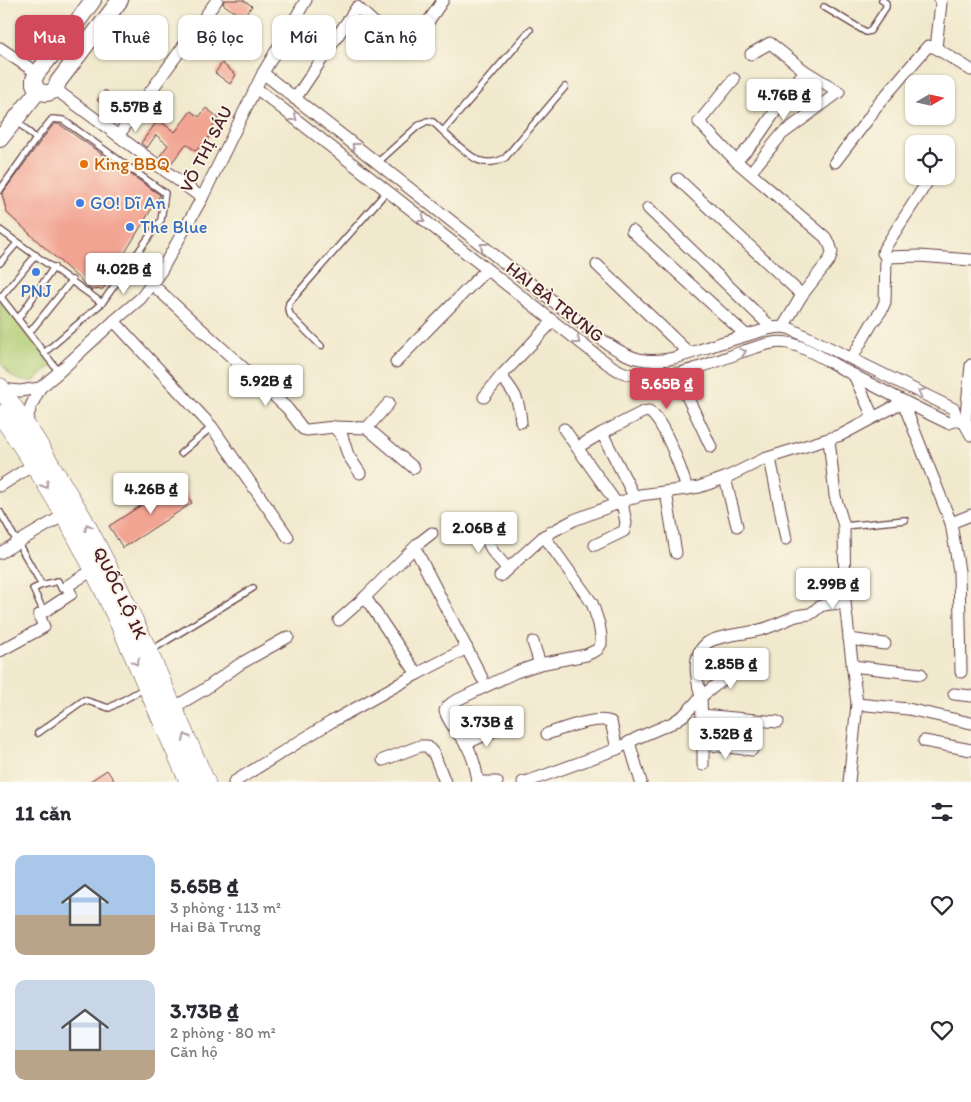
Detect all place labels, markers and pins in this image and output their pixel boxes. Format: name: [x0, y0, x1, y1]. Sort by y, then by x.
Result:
pin: 4.76B ₫: [738, 78, 830, 121]
pin: 5.57B ₫: [90, 90, 182, 133]
place label: King BBQ: [94, 153, 170, 175]
marker: King BBQ: [78, 158, 90, 170]
place label: GO! Dĩ An: [90, 192, 166, 214]
marker: GO! Dĩ An: [74, 197, 86, 209]
place label: The Blue: [140, 216, 207, 238]
marker: The Blue: [124, 221, 136, 233]
pin: 4.02B ₫: [78, 252, 170, 295]
marker: PNJ: [30, 266, 42, 278]
place label: PNJ: [20, 280, 52, 302]
pin: 5.92B ₫: [220, 364, 312, 407]
pin: 5.65B ₫: [621, 368, 713, 410]
pin: 4.26B ₫: [105, 472, 197, 515]
pin: 2.06B ₫: [433, 512, 525, 554]
pin: 2.99B ₫: [787, 568, 879, 610]
pin: 2.85B ₫: [685, 648, 777, 690]
pin: 3.73B ₫: [441, 706, 533, 748]
pin: 3.52B ₫: [680, 718, 772, 760]

